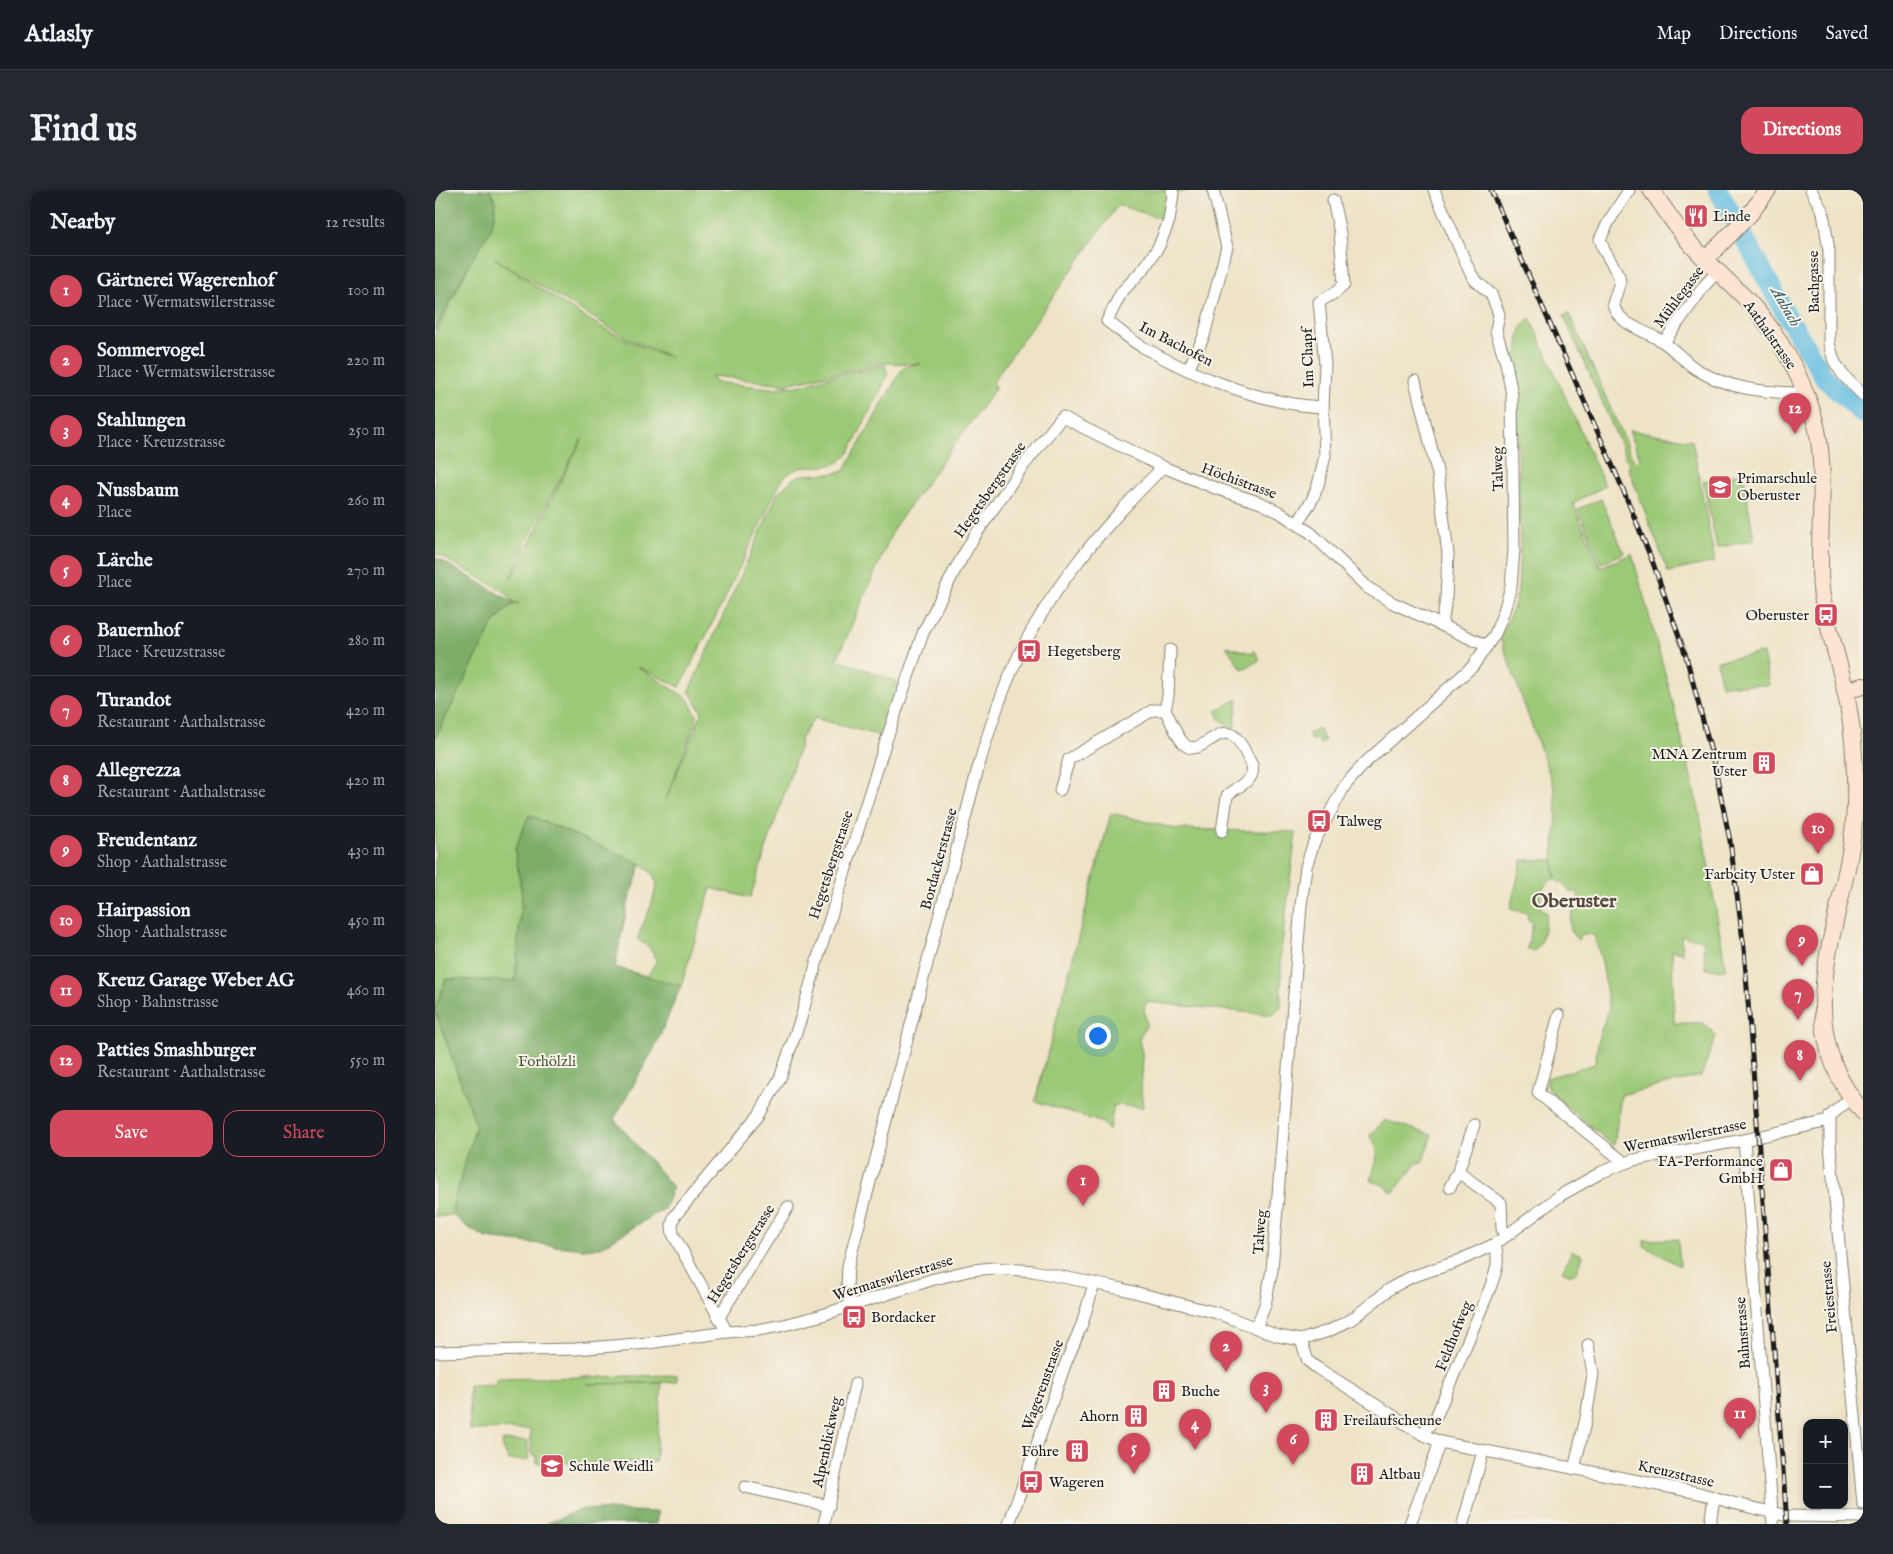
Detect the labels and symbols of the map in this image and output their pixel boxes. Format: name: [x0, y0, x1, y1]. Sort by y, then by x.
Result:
restaurant icon: Linde: [1683, 203, 1709, 229]
place label: Linde: [1713, 207, 1751, 226]
street label: Bachgasse: [1804, 250, 1824, 314]
street label: Mühlegasse: [1650, 262, 1709, 332]
water label: Aabach: [1765, 282, 1805, 331]
street label: Aathalstrasse: [1739, 296, 1801, 373]
street label: Im Bachofen: [1136, 317, 1216, 371]
street label: Im Chapf: [1297, 325, 1319, 388]
pin: 12: [1779, 393, 1811, 434]
street label: Hegetsbergstrasse: [950, 438, 1030, 542]
street label: Talweg: [1488, 446, 1508, 492]
street label: Höchistrasse: [1199, 459, 1279, 503]
place label: Primarschule Oberuster: [1737, 469, 1817, 505]
school or university icon: Primarschule Oberuster: [1707, 474, 1733, 500]
bus stop icon: Oberuster: [1813, 602, 1839, 628]
place label: Oberuster: [1746, 606, 1809, 625]
bus stop icon: Hegetsberg: [1016, 638, 1042, 664]
place label: Hegetsberg: [1047, 642, 1121, 661]
place label: MNA Zentrum Uster: [1651, 745, 1747, 781]
building icon: MNA Zentrum Uster: [1751, 750, 1777, 776]
street label: Bordackerstrasse: [916, 806, 962, 912]
street label: Hegetsbergstrasse: [804, 808, 858, 922]
bus stop icon: Talweg: [1306, 808, 1332, 834]
place label: Talweg: [1337, 812, 1383, 831]
pin: 10: [1802, 813, 1834, 854]
shop icon: Farbcity Uster: [1799, 861, 1825, 887]
place label: Farbcity Uster: [1704, 865, 1795, 884]
district label: Oberuster: [1532, 889, 1617, 914]
pin: 9: [1786, 925, 1818, 966]
pin: 7: [1782, 979, 1814, 1020]
your location: [1085, 1023, 1111, 1049]
pin: 8: [1784, 1040, 1816, 1081]
park label: Forhölzli: [518, 1052, 576, 1071]
street label: Wermatswilerstrasse: [1622, 1115, 1748, 1157]
place label: FA-Performance GmbH: [1658, 1152, 1763, 1188]
shop icon: FA-Performance GmbH: [1768, 1157, 1794, 1183]
pin: 1: [1067, 1165, 1099, 1206]
street label: Hegetsbergstrasse: [703, 1201, 779, 1307]
street label: Talweg: [1249, 1208, 1271, 1255]
street label: Wermatswilerstrasse: [831, 1251, 955, 1305]
street label: Freiestrasse: [1816, 1260, 1842, 1334]
street label: Bahnstrasse: [1731, 1296, 1755, 1370]
street label: Feldhofweg: [1431, 1297, 1477, 1374]
bus stop icon: Bordacker: [841, 1304, 867, 1330]
place label: Bordacker: [871, 1308, 936, 1327]
pin: 2: [1210, 1331, 1242, 1372]
street label: Wagerenstrasse: [1018, 1337, 1068, 1433]
pin: 3: [1250, 1372, 1282, 1413]
building icon: Buche: [1151, 1378, 1177, 1404]
place label: Buche: [1181, 1382, 1220, 1401]
street label: Alpenblickweg: [808, 1394, 846, 1490]
pin: 11: [1724, 1398, 1756, 1439]
building icon: Ahorn: [1123, 1403, 1149, 1429]
place label: Ahorn: [1078, 1407, 1119, 1426]
building icon: Freilaufscheune: [1313, 1407, 1339, 1433]
pin: 4: [1179, 1409, 1211, 1450]
place label: Freilaufscheune: [1343, 1411, 1442, 1430]
pin: 6: [1277, 1424, 1309, 1465]
pin: 5: [1118, 1433, 1150, 1474]
building icon: Föhre: [1064, 1438, 1090, 1464]
place label: Föhre: [1021, 1442, 1059, 1461]
school or university icon: Schule Weidli: [539, 1453, 565, 1479]
street label: Kreuzstrasse: [1636, 1456, 1716, 1492]
place label: Schule Weidli: [569, 1457, 654, 1476]
building icon: Altbau: [1349, 1461, 1375, 1487]
place label: Altbau: [1378, 1465, 1421, 1484]
bus stop icon: Wageren: [1018, 1469, 1044, 1495]
place label: Wageren: [1049, 1473, 1104, 1492]

